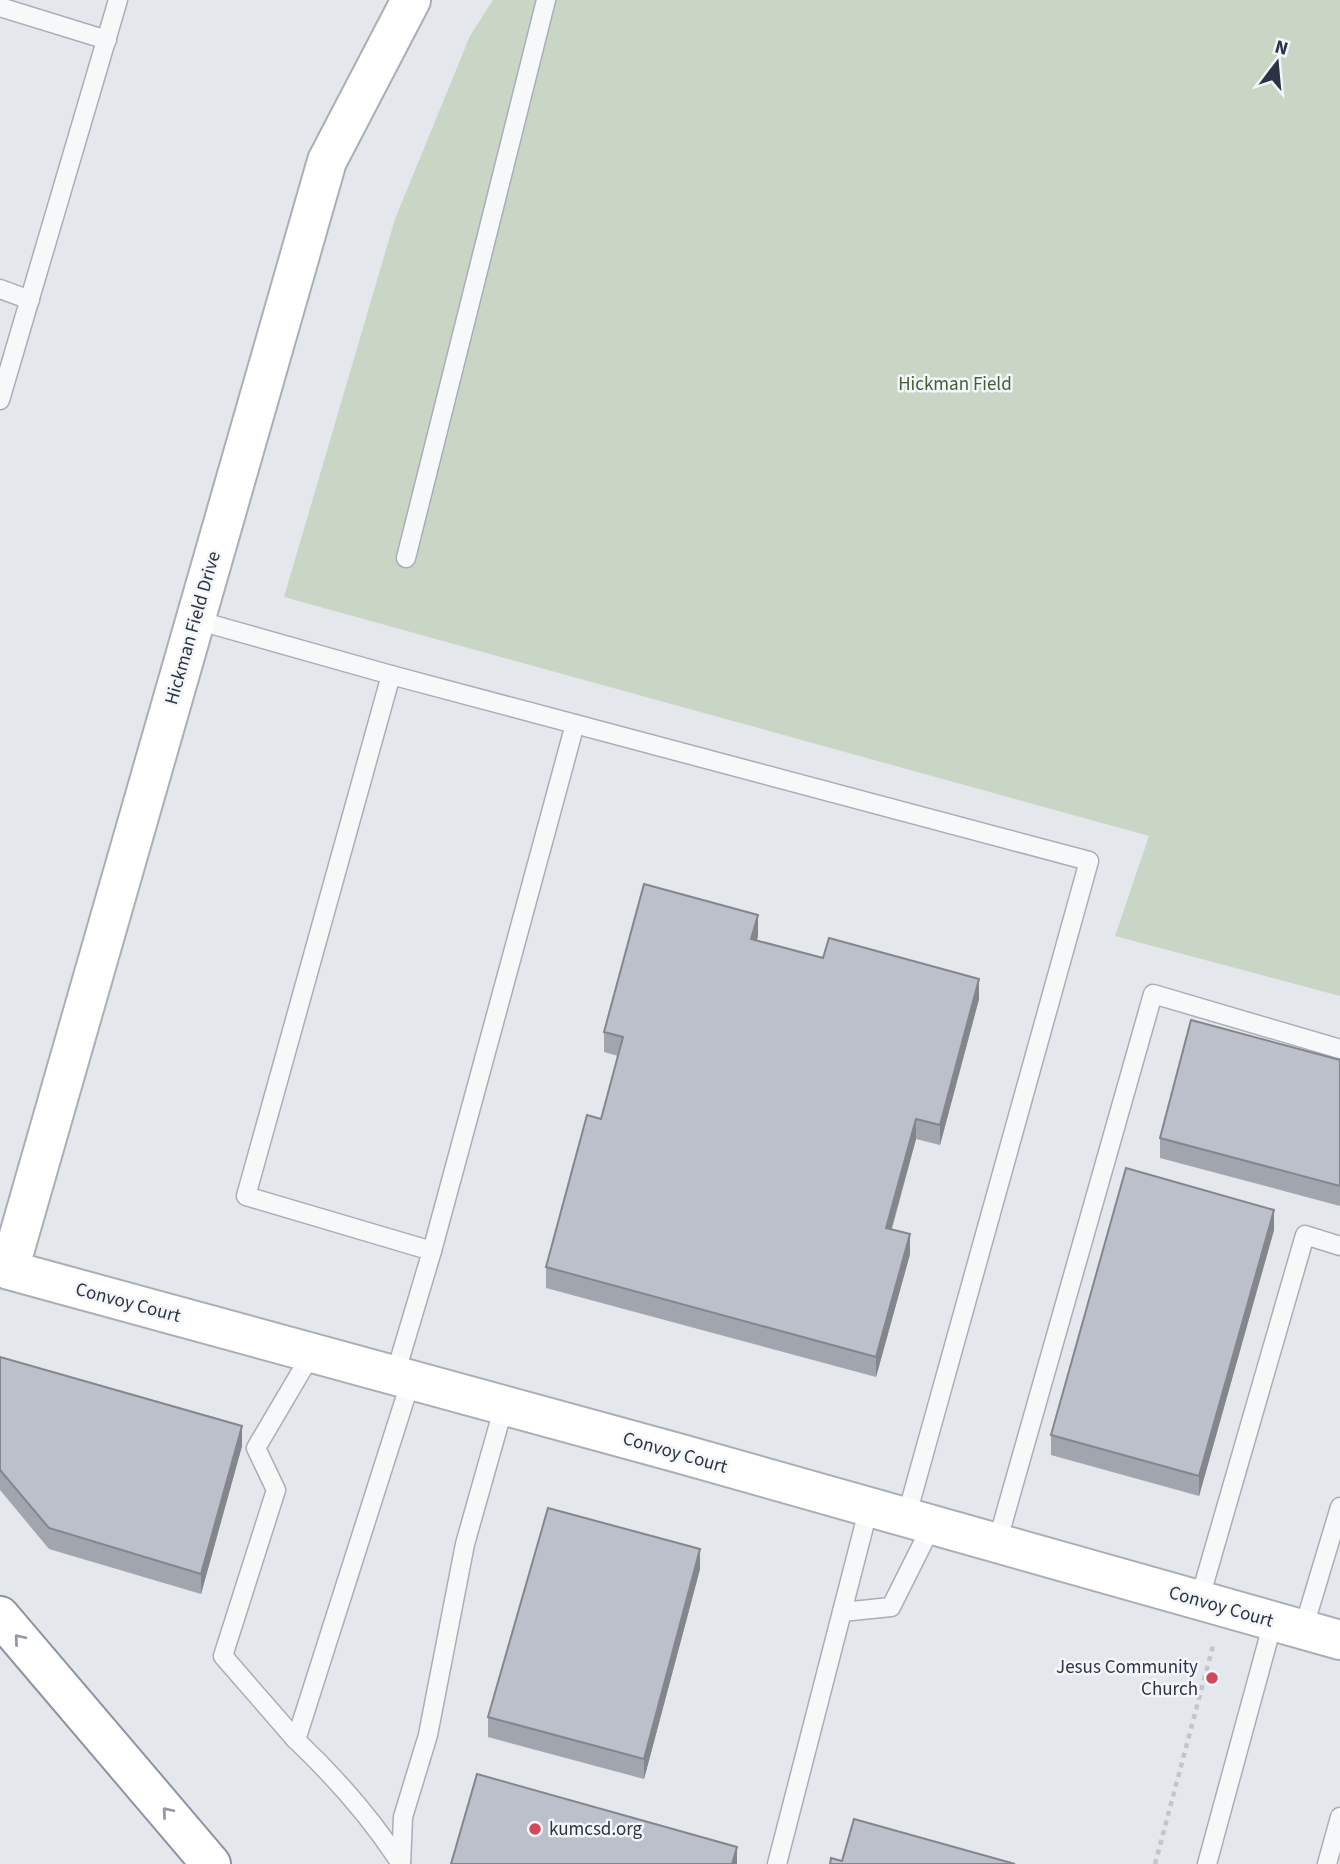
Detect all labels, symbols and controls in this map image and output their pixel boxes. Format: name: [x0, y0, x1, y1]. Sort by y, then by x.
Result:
north arrow: [1242, 28, 1312, 98]
text: N: [1271, 33, 1291, 63]
park label: Hickman Field: [898, 371, 1012, 398]
street label: Hickman Field Drive: [158, 548, 228, 708]
street label: Convoy Court: [72, 1276, 184, 1330]
street label: Convoy Court: [619, 1425, 731, 1481]
street label: Convoy Court: [1165, 1579, 1277, 1635]
one-way arrow: [15, 1634, 27, 1647]
place label: Jesus Community Church: [1056, 1654, 1198, 1703]
marker: Jesus Community Church: [1204, 1670, 1220, 1686]
one-way arrow: [163, 1807, 175, 1820]
place label: kumcsd.org: [549, 1816, 643, 1843]
marker: kumcsd.org: [527, 1821, 543, 1837]

